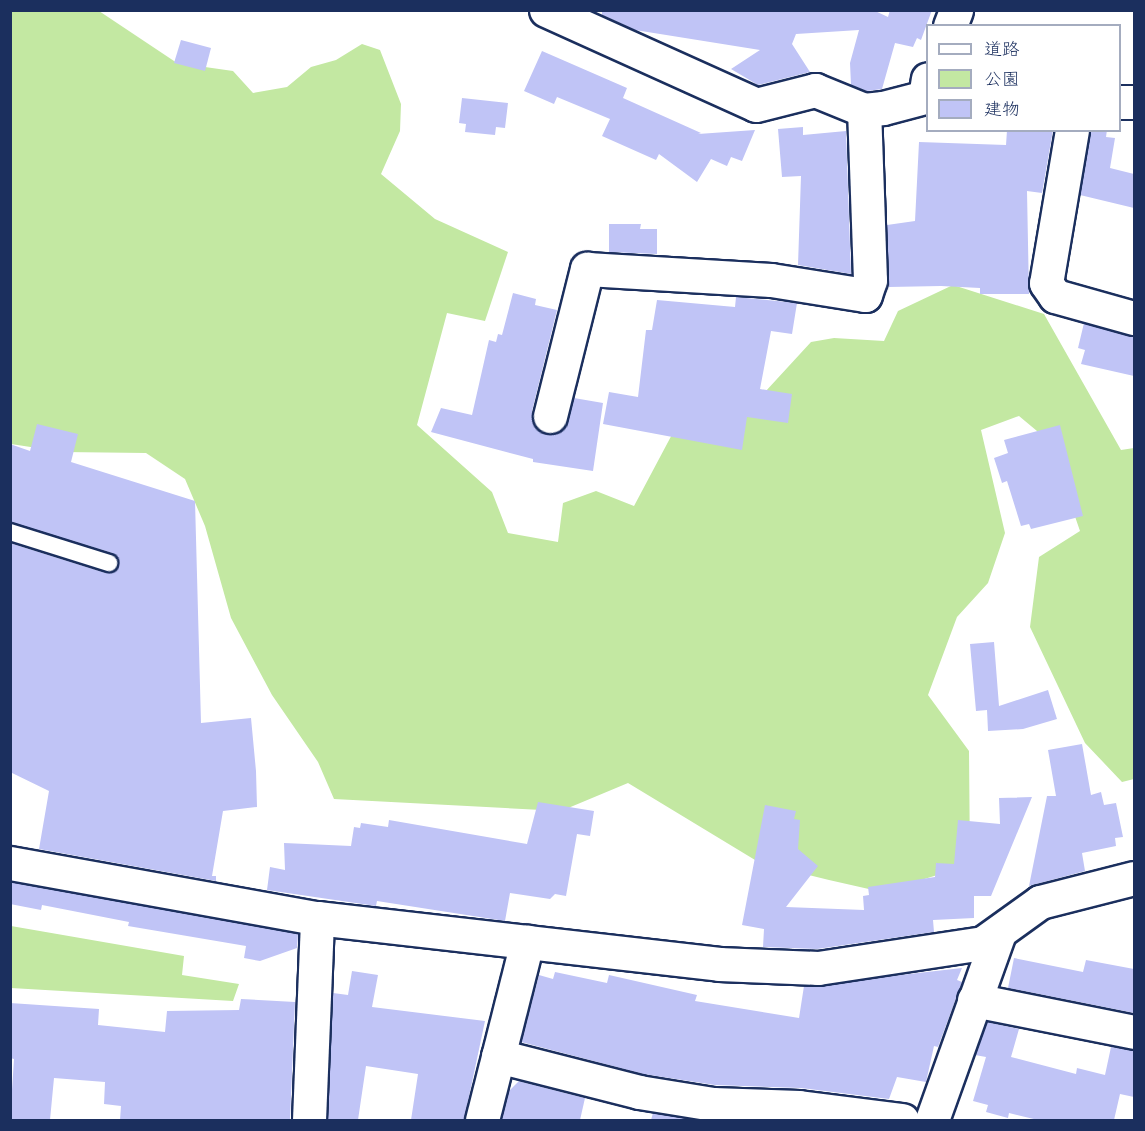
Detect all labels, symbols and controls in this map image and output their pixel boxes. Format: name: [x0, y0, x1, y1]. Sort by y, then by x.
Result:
legend: [926, 24, 1121, 132]
text: 道路: [984, 39, 1020, 64]
text: 公園: [984, 69, 1020, 94]
text: 建物: [984, 99, 1020, 124]

